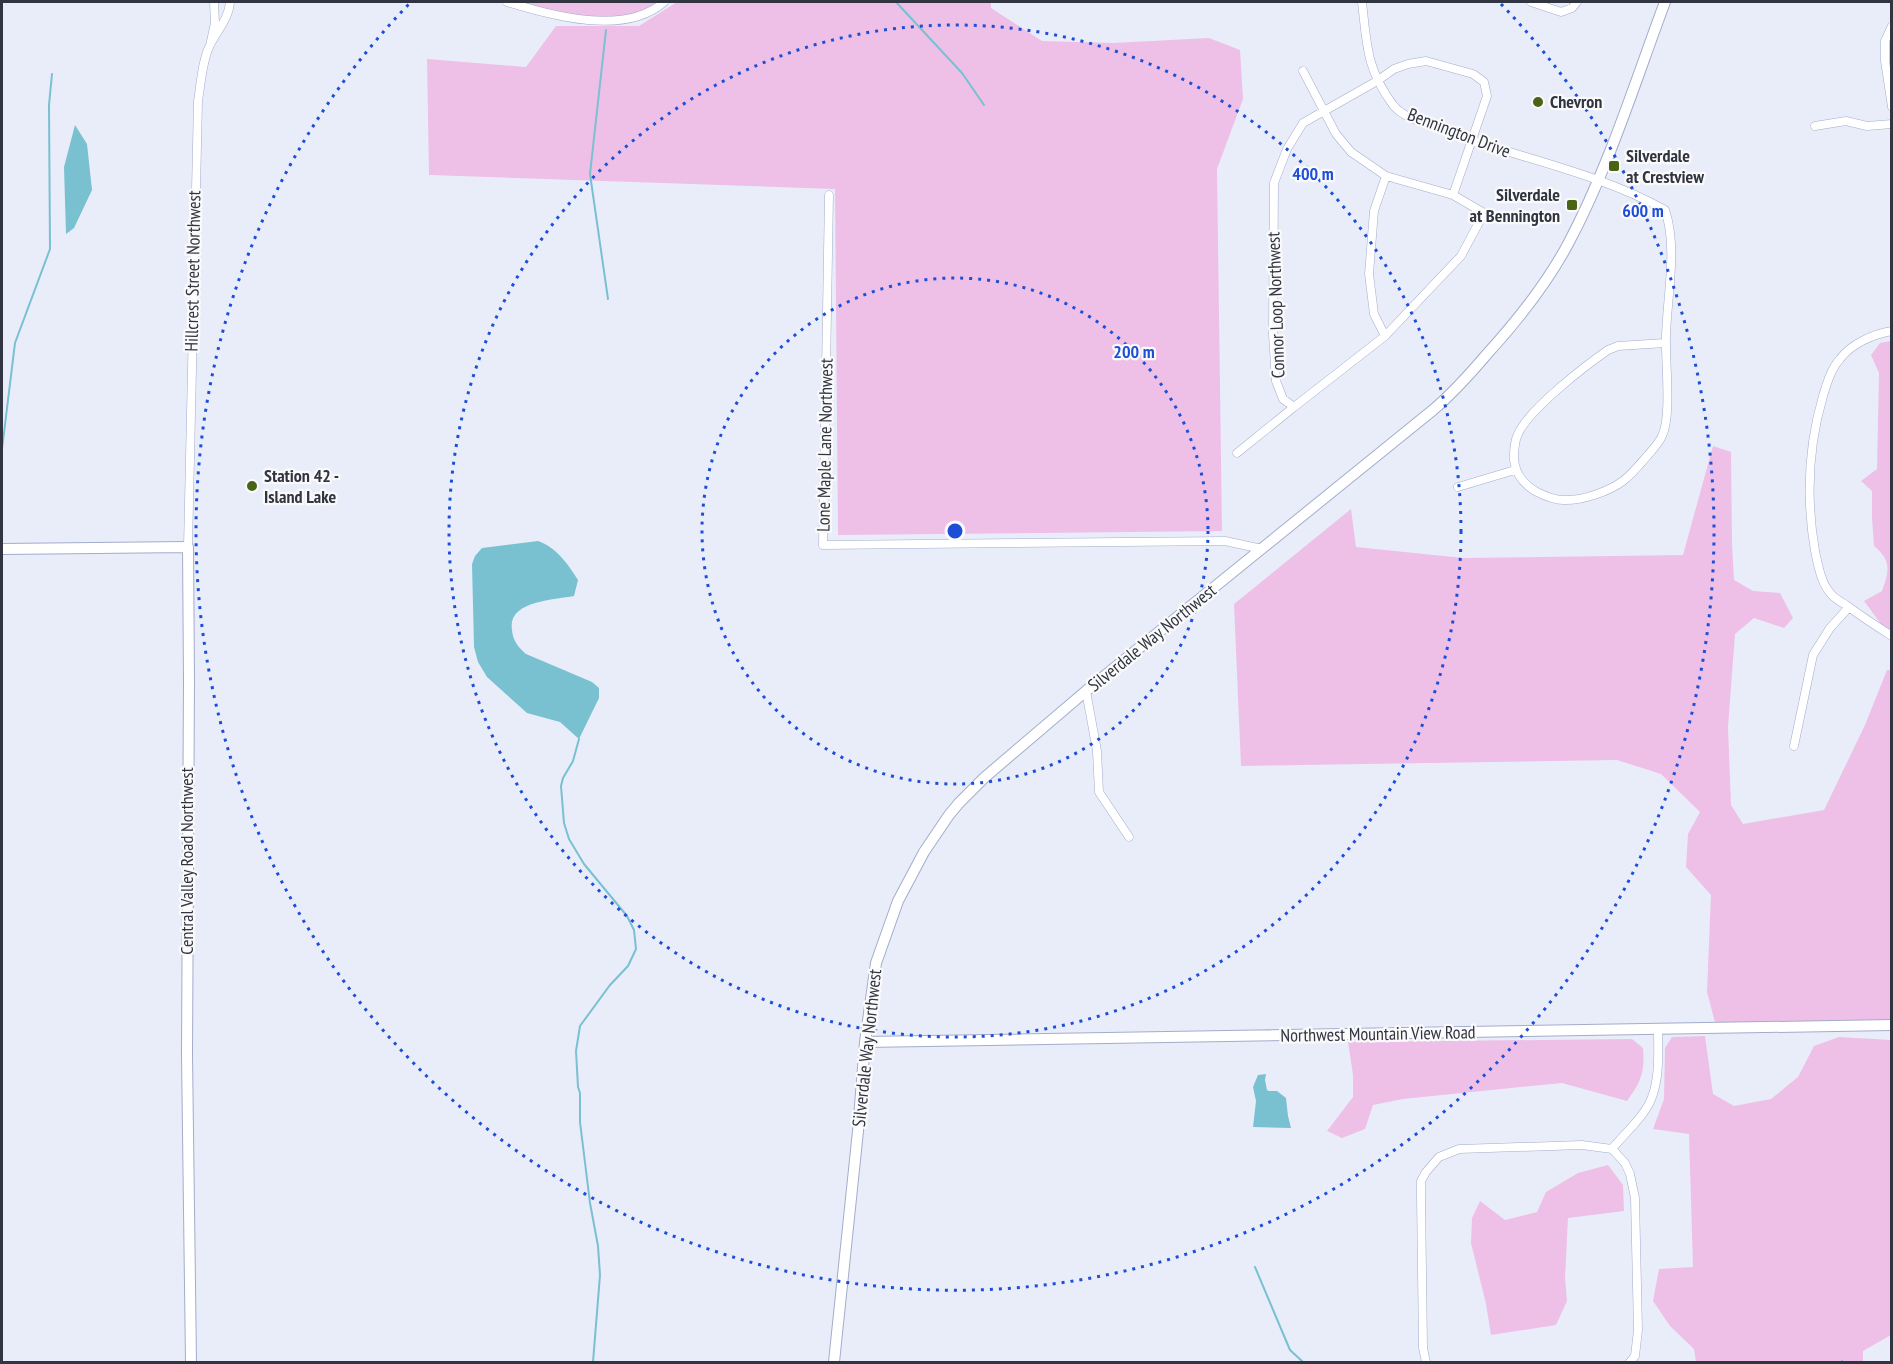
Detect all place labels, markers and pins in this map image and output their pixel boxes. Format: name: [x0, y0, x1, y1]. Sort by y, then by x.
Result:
place label: Chevron: [1550, 90, 1602, 113]
marker: Chevron: [1531, 95, 1545, 109]
place label: Silverdale at Crestview: [1626, 144, 1704, 188]
marker: Silverdale at Crestview: [1607, 159, 1621, 173]
place label: Silverdale at Bennington: [1470, 183, 1560, 227]
marker: Silverdale at Bennington: [1565, 198, 1579, 212]
place label: Station 42 - Island Lake: [264, 464, 339, 508]
marker: Station 42 - Island Lake: [245, 479, 259, 493]
centre of rings: [945, 521, 965, 541]

